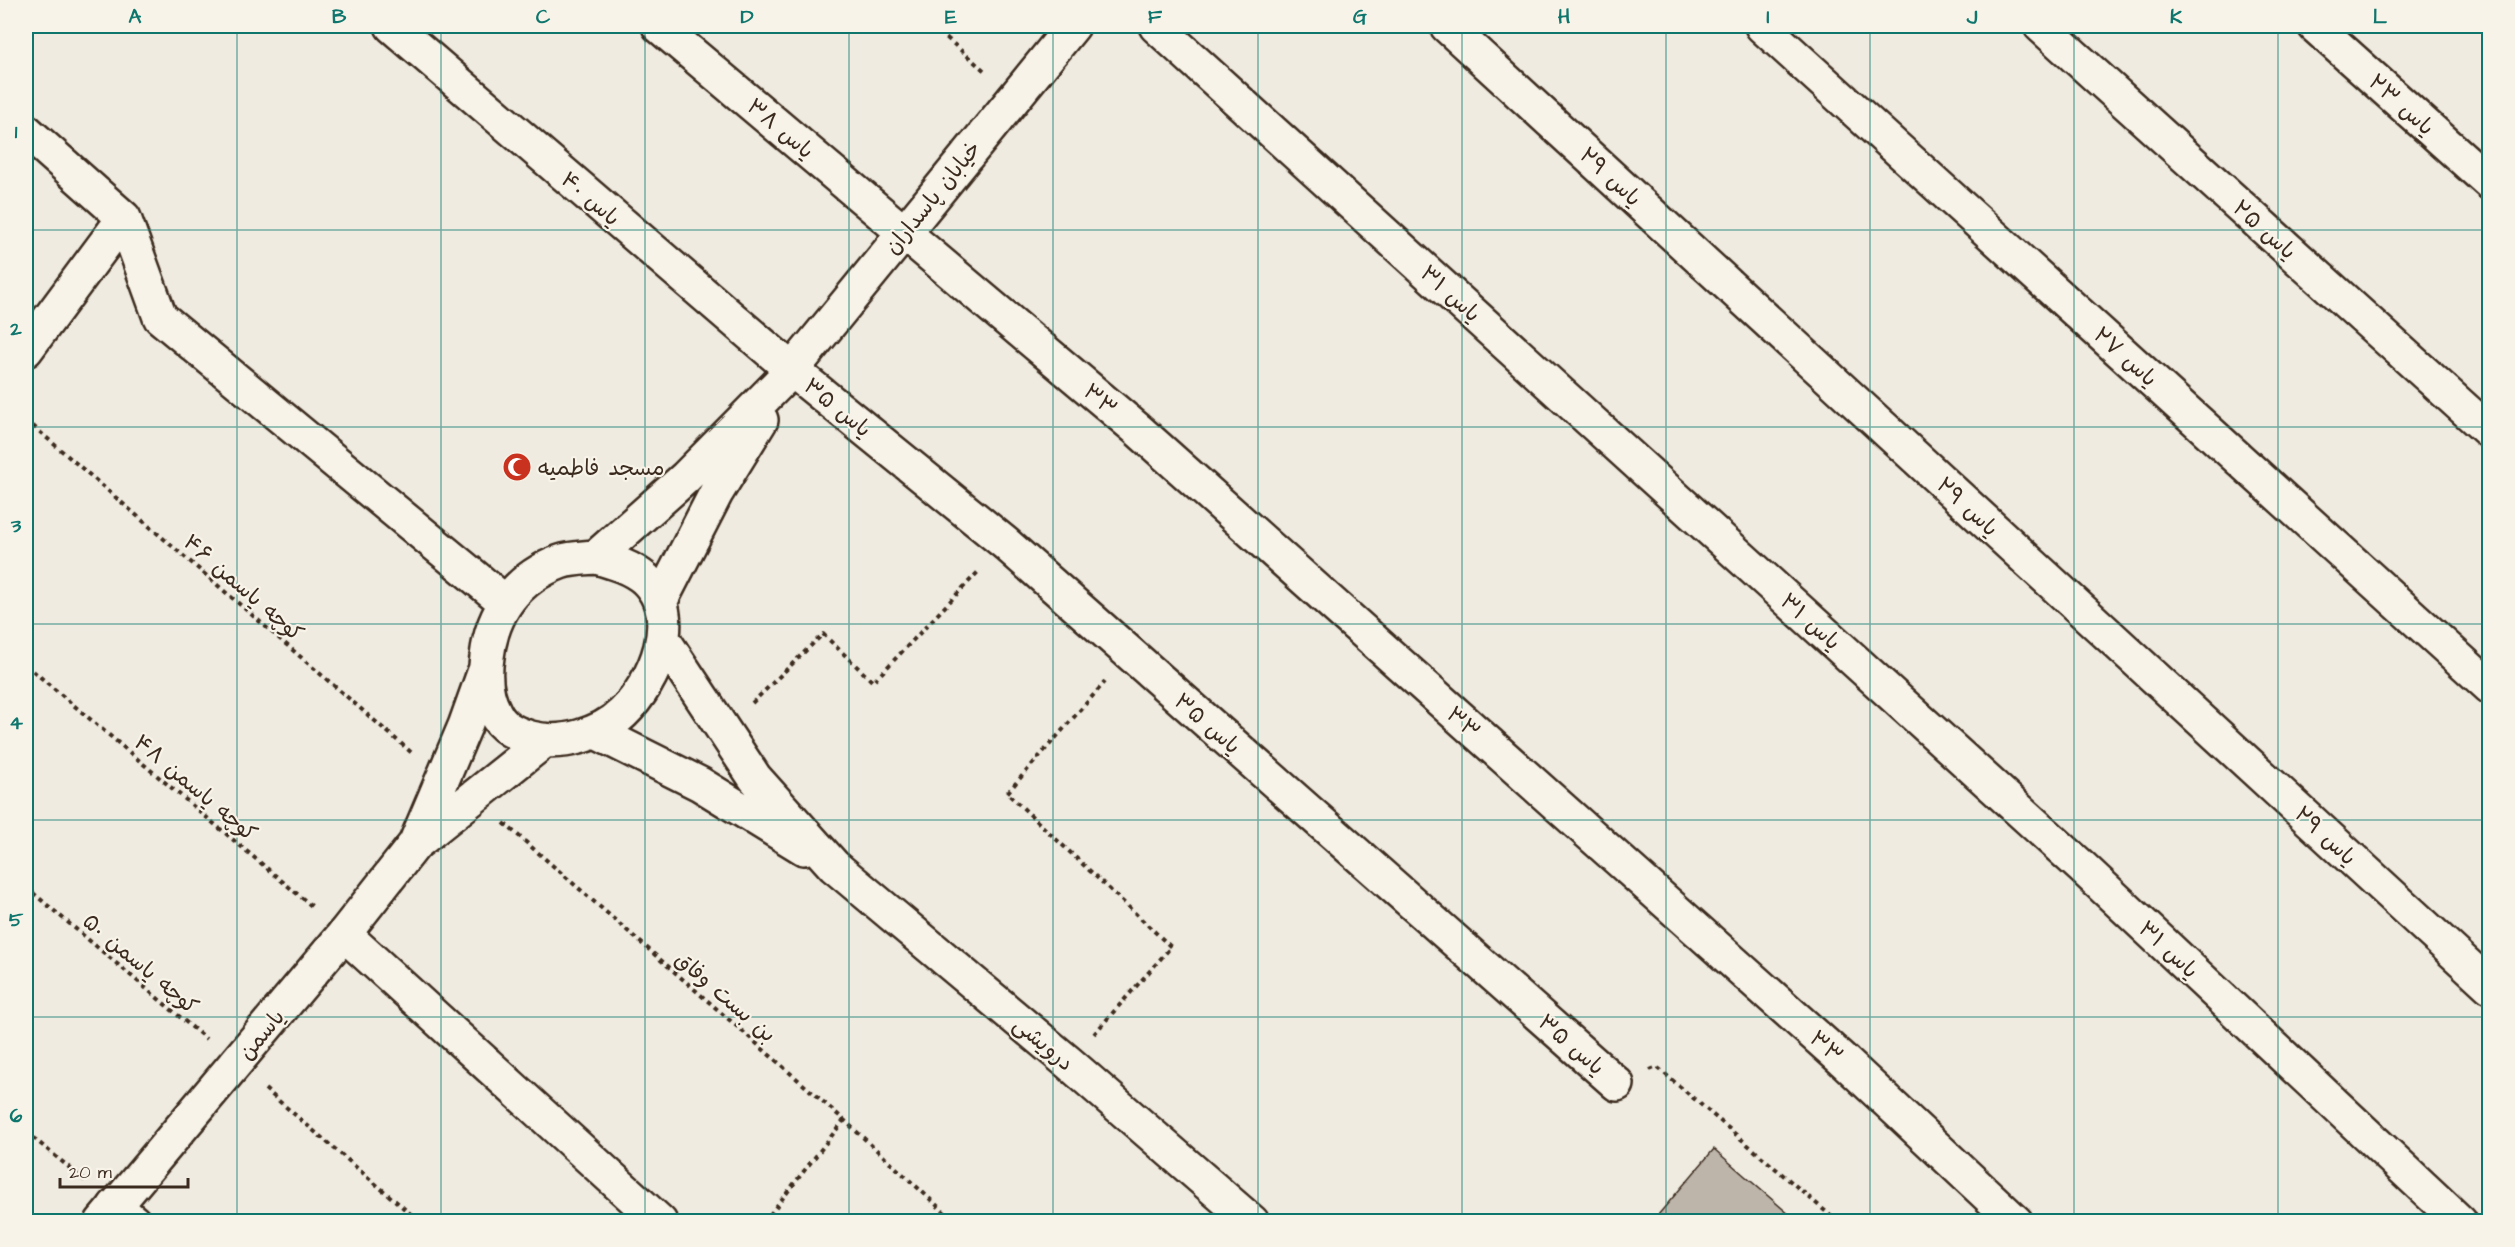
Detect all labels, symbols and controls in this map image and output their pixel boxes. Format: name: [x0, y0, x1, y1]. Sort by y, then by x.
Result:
text: A: [129, 3, 142, 31]
text: B: [332, 3, 347, 31]
text: C: [536, 3, 551, 31]
text: D: [741, 3, 754, 31]
text: E: [945, 3, 957, 31]
text: F: [1148, 3, 1163, 31]
text: G: [1353, 3, 1367, 31]
text: H: [1558, 3, 1570, 31]
text: I: [1766, 3, 1770, 31]
text: J: [1966, 3, 1978, 31]
text: K: [2170, 3, 2183, 31]
text: L: [2373, 3, 2387, 31]
street label: یاس ۲۳: [2361, 67, 2441, 143]
street label: یاس ۳۸: [740, 92, 820, 167]
text: 1: [15, 118, 18, 146]
street label: خیابان پاسداران: [878, 134, 989, 261]
street label: یاس ۲۹: [1572, 140, 1648, 214]
street label: یاس ۴۰: [554, 165, 626, 234]
street label: یاس ۲۵: [2225, 193, 2303, 267]
street label: یاس ۳۱: [1413, 259, 1487, 330]
text: 2: [9, 315, 22, 343]
street label: یاس ۲۷: [2086, 320, 2164, 394]
street label: یاس ۳۵: [797, 371, 878, 445]
street label: ۳۳: [1076, 377, 1124, 424]
mosque icon: مسجد فاطمیه: [501, 451, 533, 483]
place label: مسجد فاطمیه: [538, 453, 665, 484]
street label: یاس ۲۹: [1929, 470, 2005, 544]
text: 3: [10, 512, 22, 540]
street label: کوچه یاسمن ۴۶: [176, 527, 310, 649]
street label: یاس ۳۱: [1773, 587, 1847, 658]
street label: یاس ۳۵: [1167, 686, 1247, 762]
street label: ۳۳: [1439, 700, 1487, 747]
text: 4: [9, 709, 23, 737]
street label: کوچه یاسمن ۴۸: [127, 727, 263, 849]
street label: یاس ۲۹: [2287, 799, 2363, 873]
text: 5: [9, 906, 24, 934]
street label: کوچه یاسمن ۵۰: [75, 906, 205, 1022]
street label: یاس ۳۱: [2131, 914, 2205, 986]
street label: بن بست وفاق: [668, 944, 782, 1050]
street label: یاسمن: [232, 1003, 293, 1067]
street label: یاس ۳۵: [1531, 1007, 1611, 1083]
street label: درویشی: [1006, 1010, 1080, 1079]
street label: ۳۳: [1802, 1024, 1850, 1071]
text: 6: [10, 1102, 23, 1130]
scale bar: [60, 1151, 188, 1189]
text: 20 m: [69, 1160, 112, 1185]

